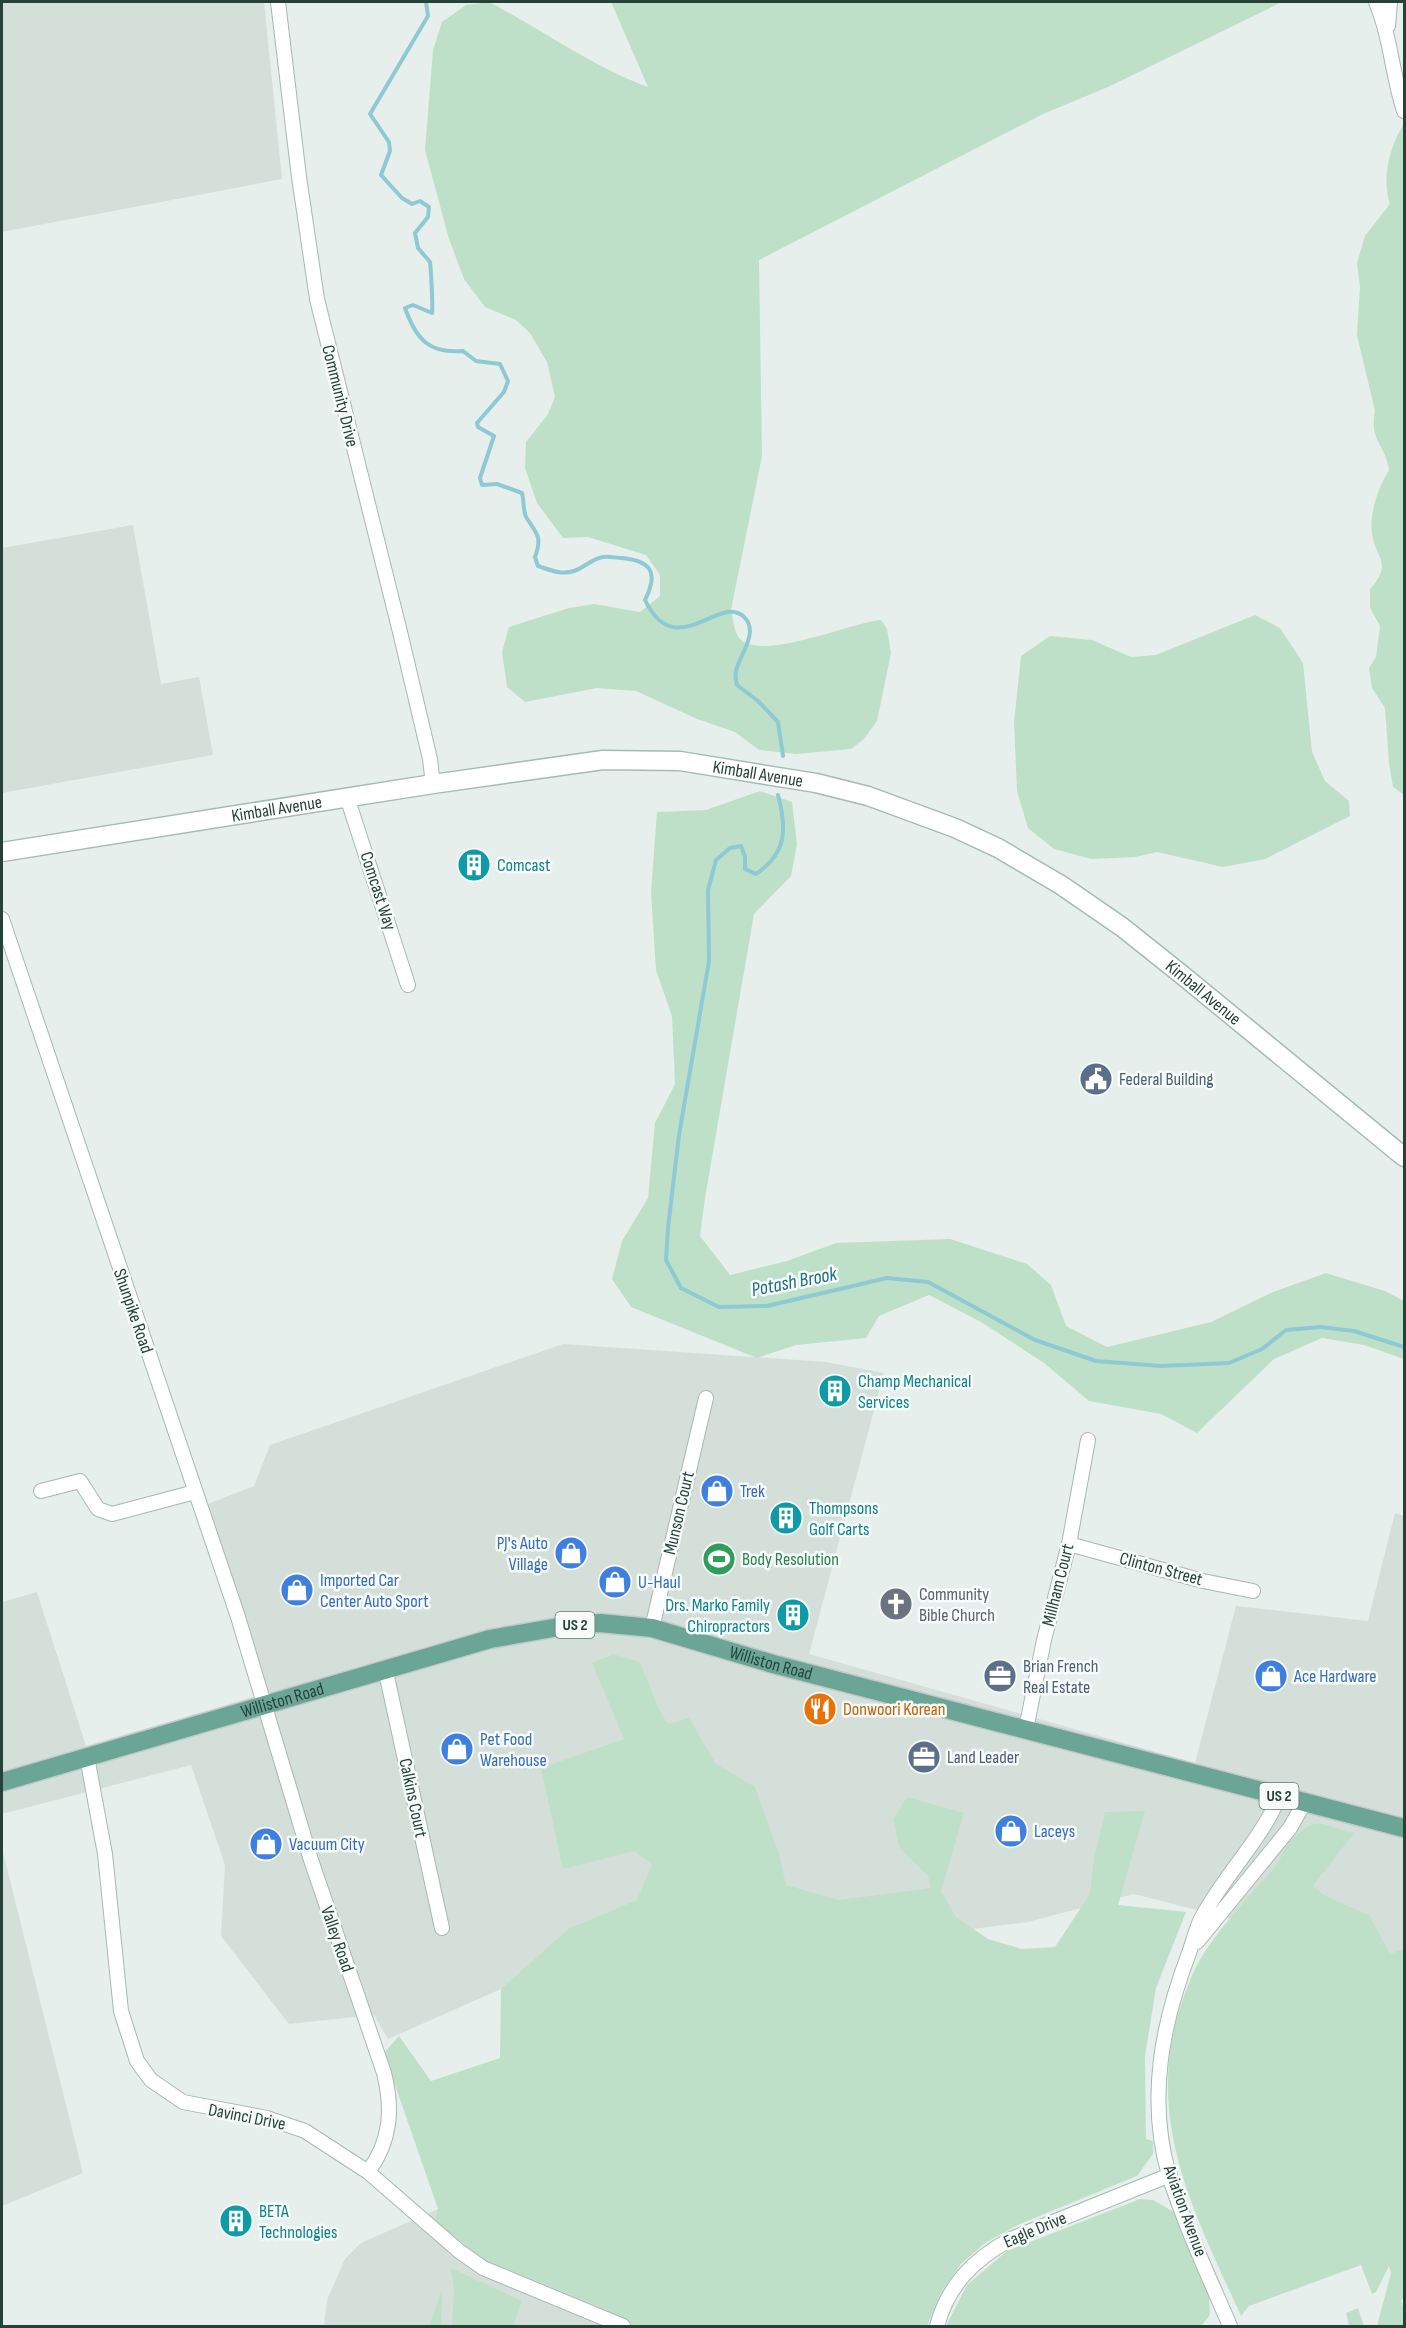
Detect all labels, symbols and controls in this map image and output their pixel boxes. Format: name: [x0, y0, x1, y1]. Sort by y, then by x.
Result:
street label: Community Drive: [317, 343, 363, 449]
street label: Kimball Avenue: [711, 756, 805, 791]
street label: Kimball Avenue: [230, 791, 323, 826]
building icon: Comcast: [456, 847, 492, 883]
street label: Comcast Way: [355, 849, 401, 933]
place label: Comcast: [497, 855, 551, 876]
street label: Kimball Avenue: [1161, 955, 1245, 1029]
public building icon: Federal Building: [1078, 1061, 1114, 1097]
place label: Federal Building: [1119, 1069, 1214, 1090]
water label: Potash Brook: [749, 1262, 839, 1302]
street label: Shunpike Road: [109, 1266, 157, 1356]
place label: Champ Mechanical Services: [858, 1371, 971, 1413]
building icon: Champ Mechanical Services: [817, 1373, 853, 1409]
street label: Munson Court: [659, 1469, 699, 1557]
shop icon: Trek: [699, 1473, 735, 1509]
place label: Trek: [740, 1481, 765, 1502]
place label: Thompsons Golf Carts: [809, 1498, 878, 1540]
building icon: Thompsons Golf Carts: [768, 1500, 804, 1536]
place label: PJ's Auto Village: [497, 1533, 548, 1575]
shop icon: PJ's Auto Village: [553, 1535, 589, 1571]
sports icon: Body Resolution: [701, 1541, 737, 1577]
street label: Millham Court: [1038, 1541, 1078, 1628]
street label: Clinton Street: [1117, 1548, 1205, 1590]
place label: Body Resolution: [742, 1549, 839, 1570]
shop icon: U-Haul: [597, 1564, 633, 1600]
place label: Imported Car Center Auto Sport: [320, 1570, 429, 1612]
shop icon: Imported Car Center Auto Sport: [279, 1572, 315, 1608]
place label: U-Haul: [638, 1572, 680, 1593]
place label: Community Bible Church: [919, 1584, 995, 1626]
church icon: Community Bible Church: [878, 1586, 914, 1622]
place label: Drs. Marko Family Chiropractors: [665, 1595, 770, 1637]
building icon: Drs. Marko Family Chiropractors: [775, 1597, 811, 1633]
road number: US 2: [556, 1612, 594, 1638]
street label: Williston Road: [727, 1641, 815, 1684]
place label: Brian French Real Estate: [1023, 1656, 1099, 1698]
office icon: Brian French Real Estate: [982, 1658, 1018, 1694]
shop icon: Ace Hardware: [1253, 1658, 1289, 1694]
place label: Ace Hardware: [1293, 1666, 1377, 1687]
street label: Williston Road: [238, 1678, 326, 1722]
restaurant icon: Donwoori Korean: [802, 1691, 838, 1727]
place label: Donwoori Korean: [843, 1699, 945, 1720]
place label: Pet Food Warehouse: [480, 1729, 547, 1771]
shop icon: Pet Food Warehouse: [439, 1731, 475, 1767]
office icon: Land Leader: [906, 1739, 942, 1775]
place label: Land Leader: [947, 1747, 1019, 1768]
street label: Calkins Court: [394, 1756, 432, 1840]
road number: US 2: [1260, 1783, 1298, 1809]
shop icon: Laceys: [993, 1813, 1029, 1849]
place label: Laceys: [1034, 1821, 1075, 1842]
shop icon: Vacuum City: [248, 1826, 284, 1862]
place label: Vacuum City: [289, 1834, 365, 1855]
street label: Valley Road: [316, 1903, 358, 1975]
street label: Davinci Drive: [207, 2099, 287, 2135]
street label: Aviation Avenue: [1158, 2162, 1211, 2260]
place label: BETA Technologies: [259, 2201, 337, 2243]
building icon: BETA Technologies: [218, 2203, 254, 2239]
street label: Eagle Drive: [1000, 2207, 1070, 2253]

